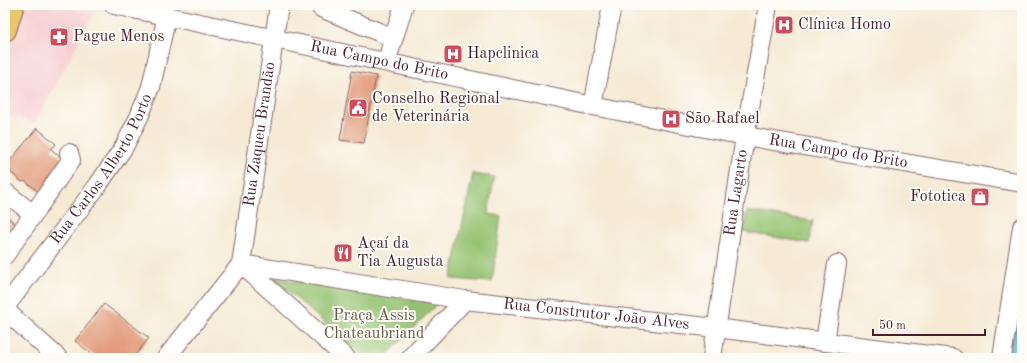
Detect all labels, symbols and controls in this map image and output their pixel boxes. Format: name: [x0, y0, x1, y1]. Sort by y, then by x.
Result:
hospital icon: Clínica Homo: [773, 14, 795, 36]
place label: Clínica Homo: [798, 17, 891, 33]
pharmacy icon: Pague Menos: [48, 26, 70, 48]
place label: Pague Menos: [73, 29, 164, 45]
street label: Rua Campo do Brito: [309, 39, 450, 83]
hospital icon: Hapclinica: [442, 43, 464, 65]
place label: Hapclinica: [467, 46, 539, 62]
street label: Rua Zaqueu Brandão: [241, 61, 279, 208]
place label: Conselho Regional de Veterinária: [372, 91, 500, 125]
street label: Rua Carlos Alberto Porto: [48, 92, 155, 247]
public building icon: Conselho Regional de Veterinária: [347, 97, 369, 119]
hospital icon: São Rafael: [660, 108, 682, 130]
place label: São Rafael: [685, 111, 759, 127]
street label: Rua Campo do Brito: [767, 132, 909, 171]
street label: Rua Lagarto: [722, 148, 751, 237]
shop icon: Fototica: [969, 186, 991, 208]
place label: Fototica: [910, 189, 966, 205]
place label: Açaí da Tia Augusta: [357, 236, 444, 270]
restaurant icon: Açaí da Tia Augusta: [332, 242, 354, 264]
street label: Rua Construtor João Alves: [502, 296, 690, 333]
park label: Praça Assis Chateaubriand: [324, 308, 424, 342]
scale bar: [873, 311, 985, 337]
text: 50 m: [879, 319, 906, 332]

